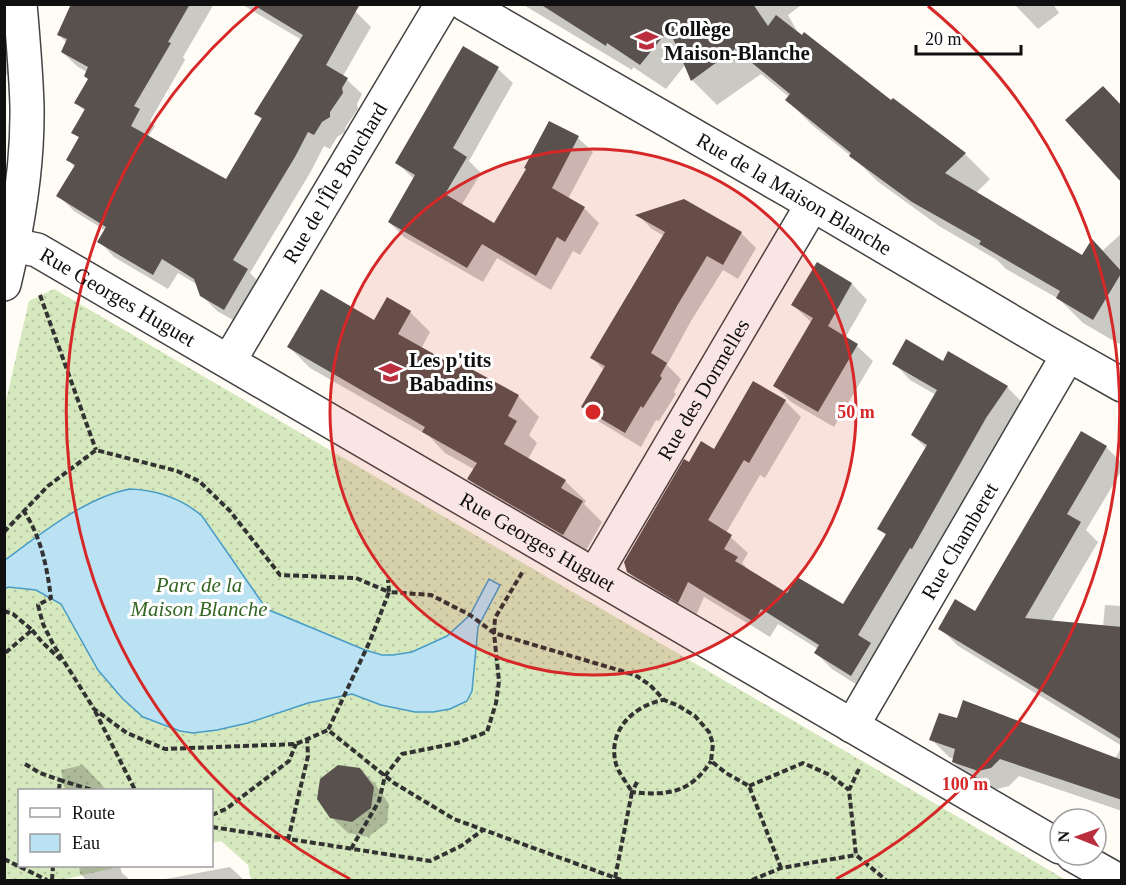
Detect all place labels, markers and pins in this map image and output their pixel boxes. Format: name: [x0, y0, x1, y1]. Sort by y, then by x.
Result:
place label: Collège Maison-Blanche: [664, 17, 810, 65]
school or university icon: Collège Maison-Blanche: [633, 28, 659, 54]
place label: Les p'tits Babadins: [409, 348, 493, 396]
school or university icon: Les p'tits Babadins: [378, 359, 404, 385]
centre of rings: [583, 402, 603, 422]

